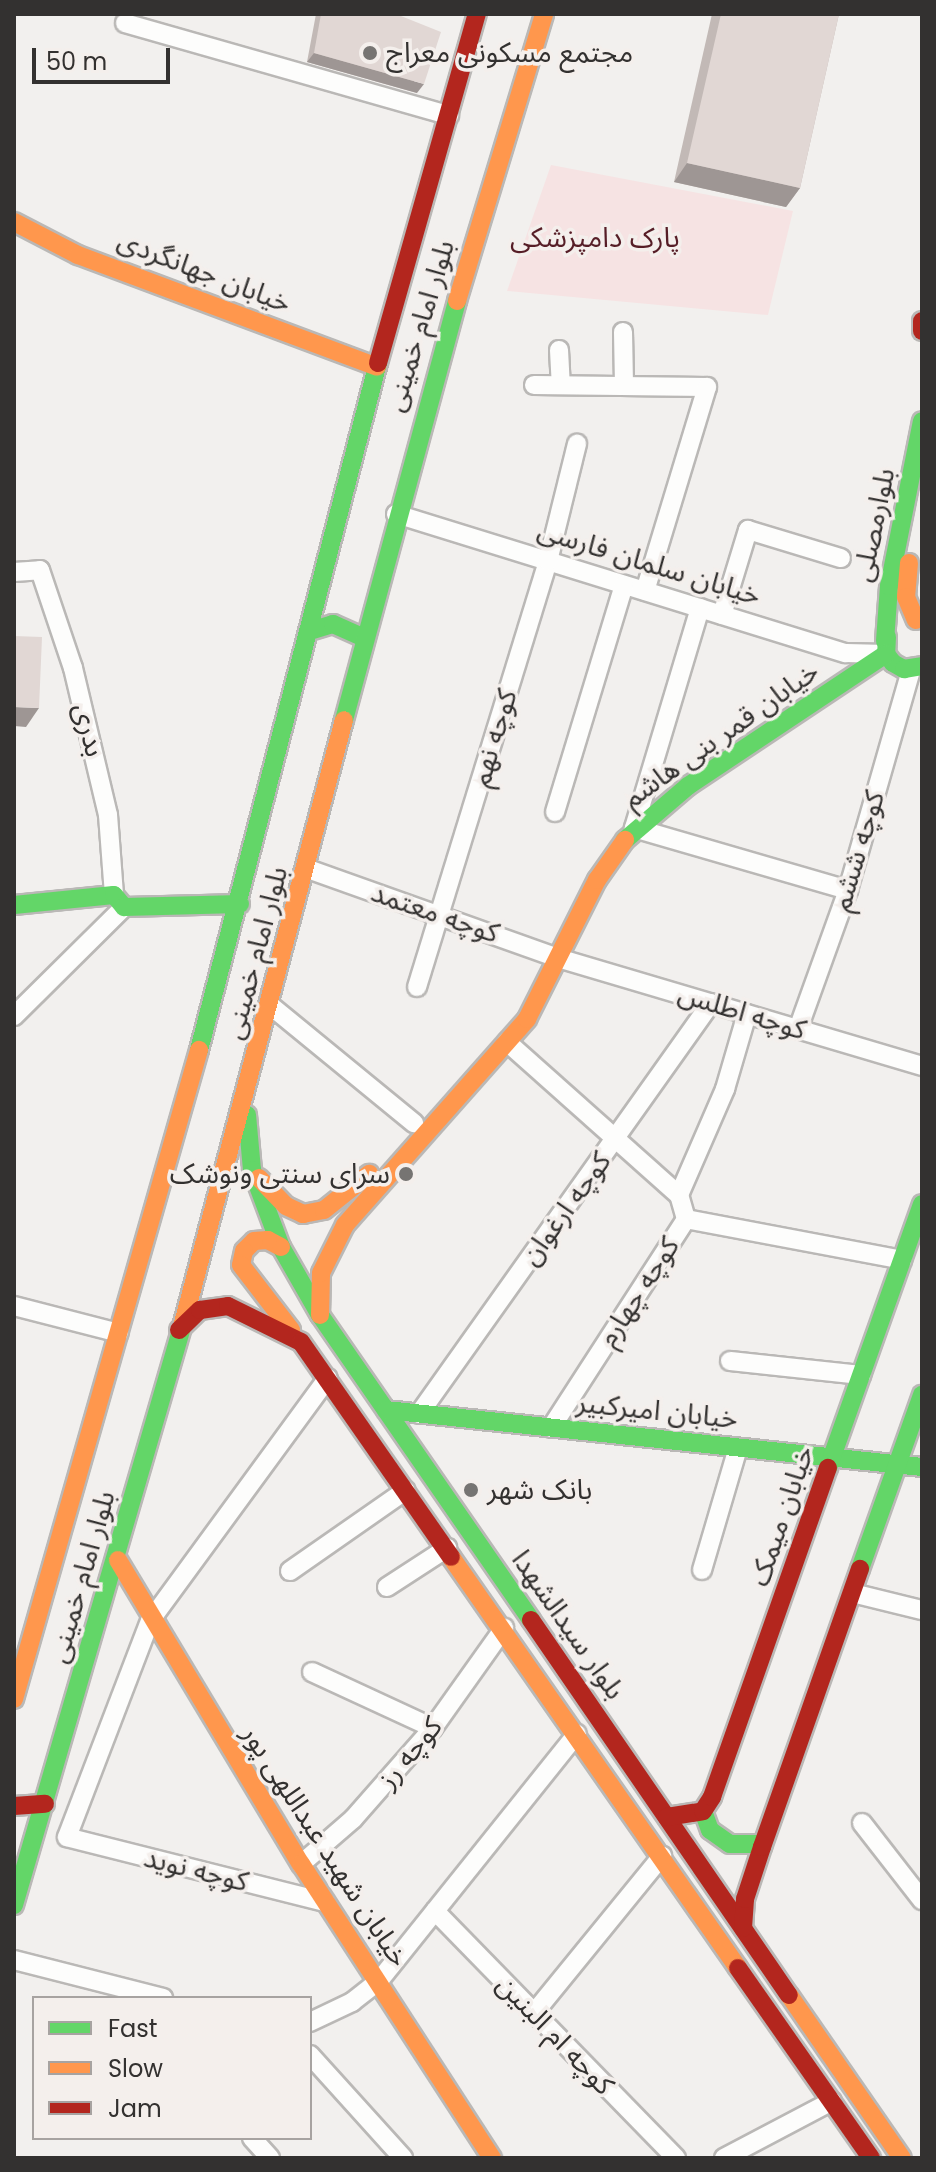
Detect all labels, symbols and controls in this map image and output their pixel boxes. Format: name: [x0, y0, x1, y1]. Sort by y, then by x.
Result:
scale bar: [36, 32, 174, 82]
place label: مجتمع مسکونی معراج: [386, 36, 633, 70]
marker: مجتمع مسکونی معراج: [361, 44, 379, 62]
text: 50 m: [46, 45, 107, 78]
park label: پارک دامپزشکی: [510, 221, 680, 255]
street label: خیابان جهانگردی: [113, 224, 295, 320]
street label: بلوار امام خمینی: [378, 236, 462, 416]
street label: بلوارمصلی: [846, 465, 902, 585]
street label: خیابان سلمان فارسی: [533, 513, 765, 613]
street label: خیابان قمر بنی هاشم: [616, 655, 826, 815]
street label: کوچه نهم: [463, 685, 525, 791]
street label: بدری: [66, 700, 112, 760]
street label: کوچه ششم: [824, 787, 892, 915]
street label: بلوار امام خمینی: [217, 863, 295, 1043]
street label: کوچه معتمد: [367, 875, 503, 951]
street label: کوچه اطلس: [674, 977, 810, 1047]
street label: کوچه ارغوان: [514, 1146, 618, 1272]
place label: سرای سنتی ونوشک: [170, 1157, 390, 1191]
marker: سرای سنتی ونوشک: [397, 1165, 415, 1183]
street label: کوچه چهارم: [591, 1231, 687, 1353]
street label: خیابان امیرکبیر: [575, 1386, 739, 1436]
street label: خیابان میمک: [742, 1441, 822, 1591]
place label: بانک شهر: [487, 1473, 592, 1507]
marker: بانک شهر: [462, 1481, 480, 1499]
street label: بلوار امام خمینی: [41, 1487, 123, 1667]
street label: بلوار سیدالشهدا: [504, 1544, 632, 1706]
street label: کوچه رز: [370, 1710, 450, 1796]
street label: خیابان شهید عبداللهی پور: [234, 1719, 416, 1973]
street label: کوچه نوید: [140, 1841, 252, 1899]
street label: کوچه ام البنین: [489, 1968, 621, 2102]
legend: [32, 1996, 312, 2140]
text: Fast: [108, 2012, 158, 2045]
text: Slow: [108, 2052, 163, 2085]
text: Jam: [108, 2092, 162, 2125]

